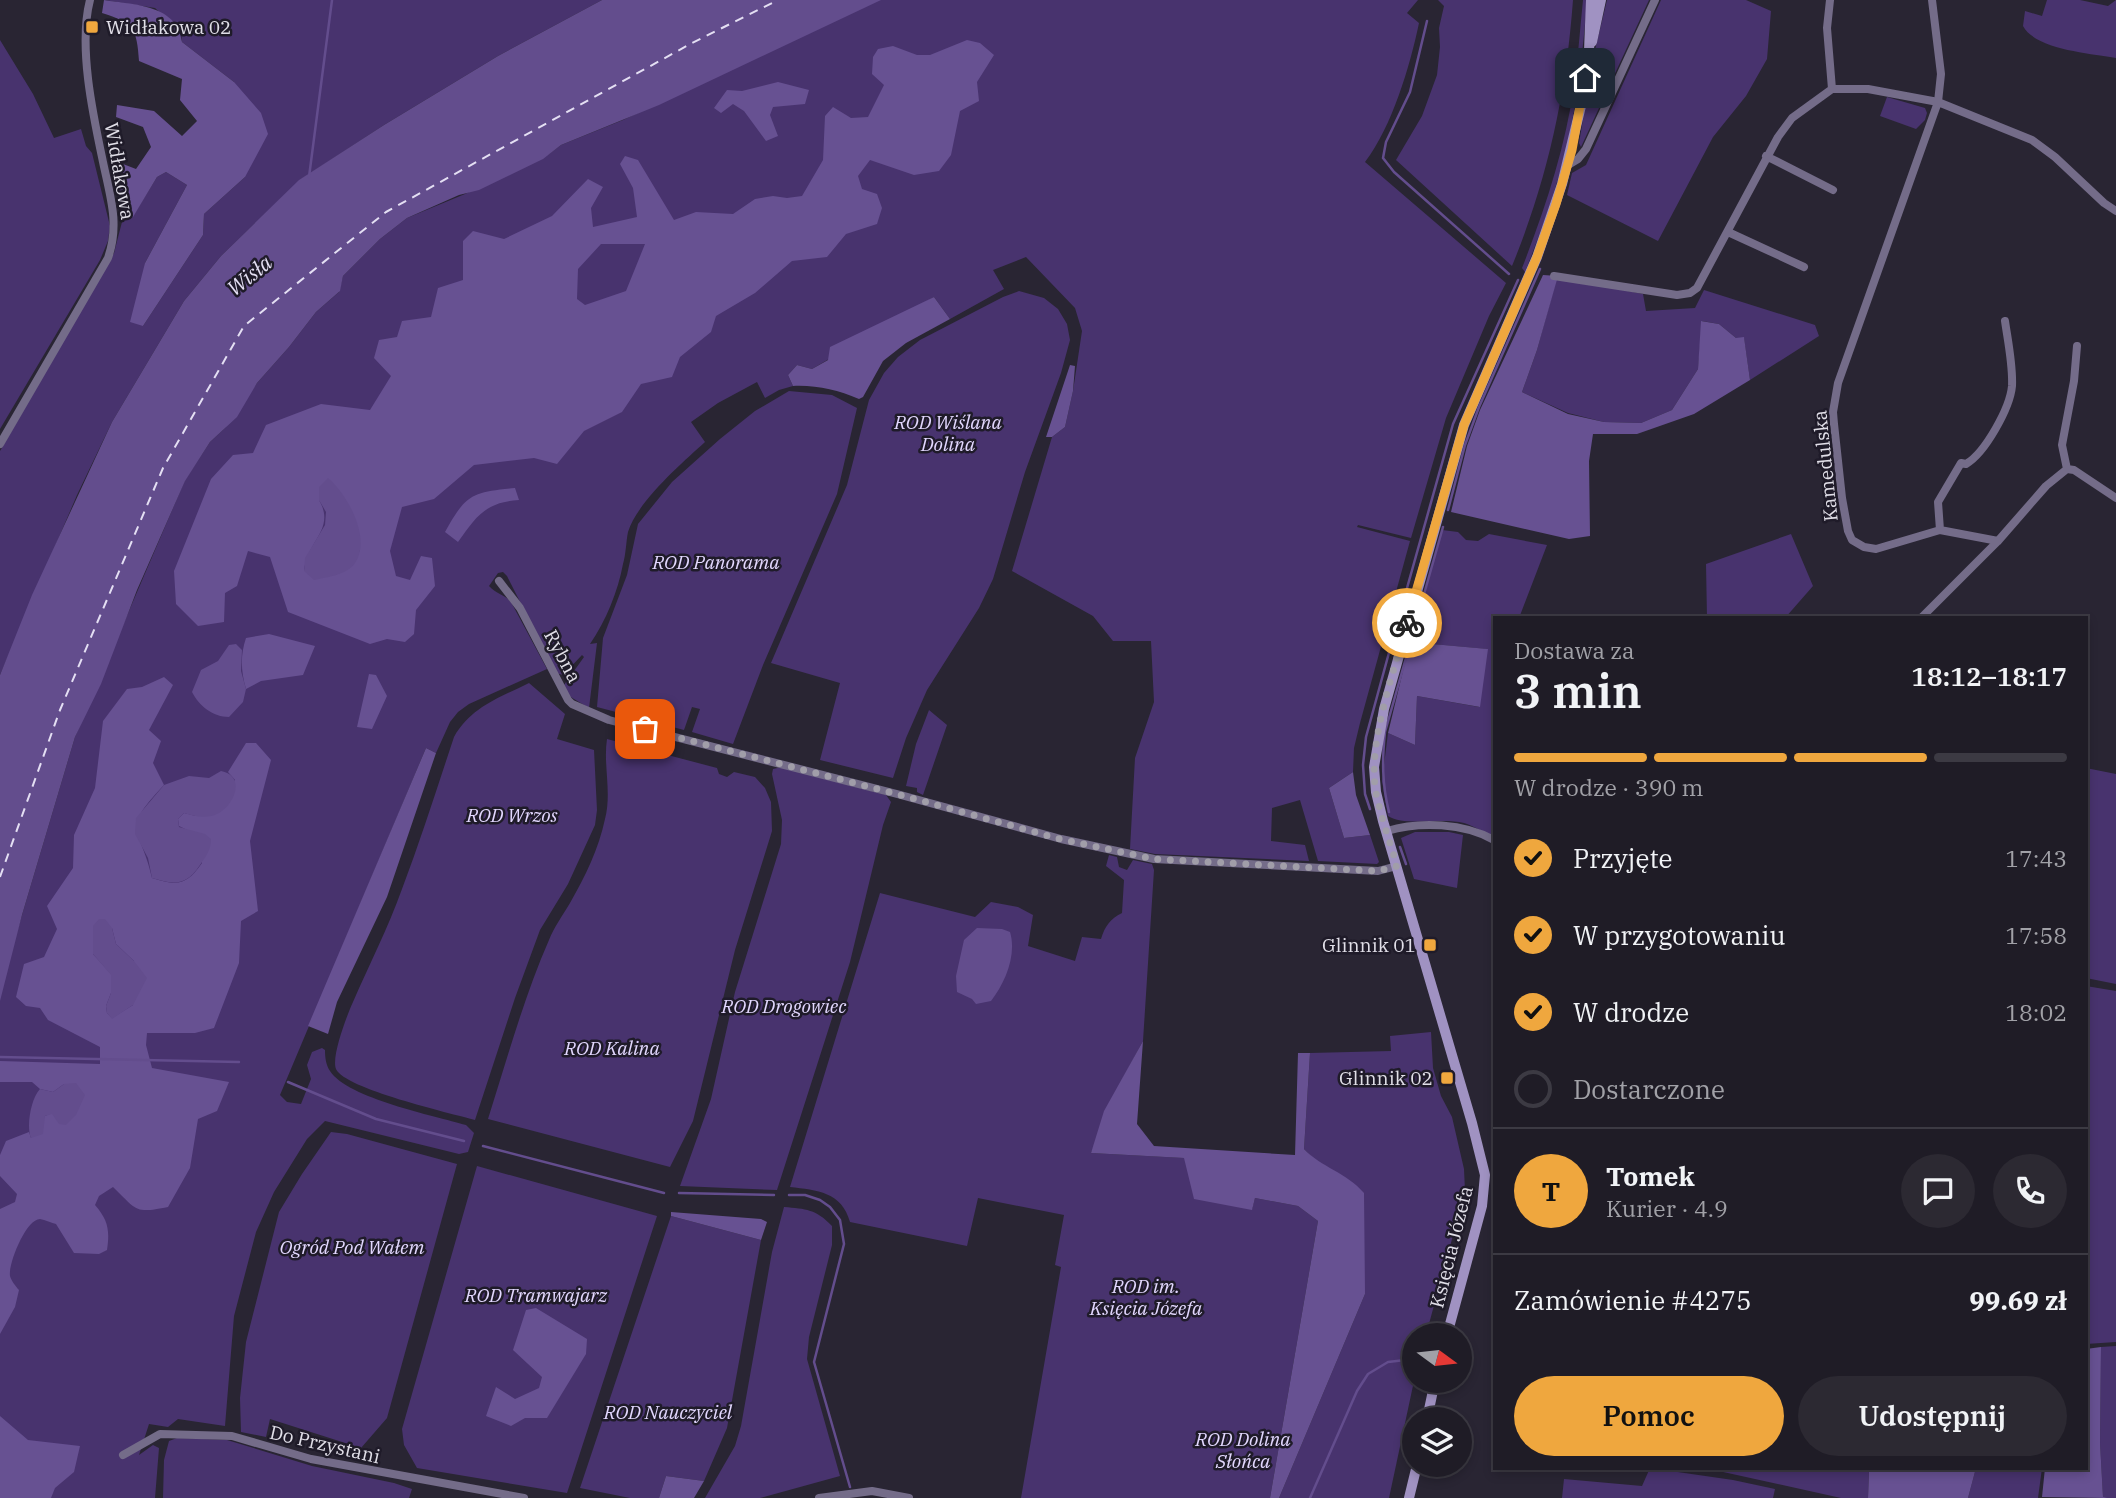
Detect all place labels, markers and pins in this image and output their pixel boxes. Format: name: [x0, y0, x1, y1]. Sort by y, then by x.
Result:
place label: Widłakowa 02: [106, 15, 231, 39]
marker: Widłakowa 02: [84, 19, 100, 35]
pin: [1555, 48, 1615, 108]
pin: [615, 699, 675, 759]
place label: Glinnik 01: [1322, 933, 1416, 957]
marker: Glinnik 01: [1422, 937, 1438, 953]
place label: Glinnik 02: [1339, 1066, 1433, 1090]
marker: Glinnik 02: [1439, 1070, 1455, 1086]

